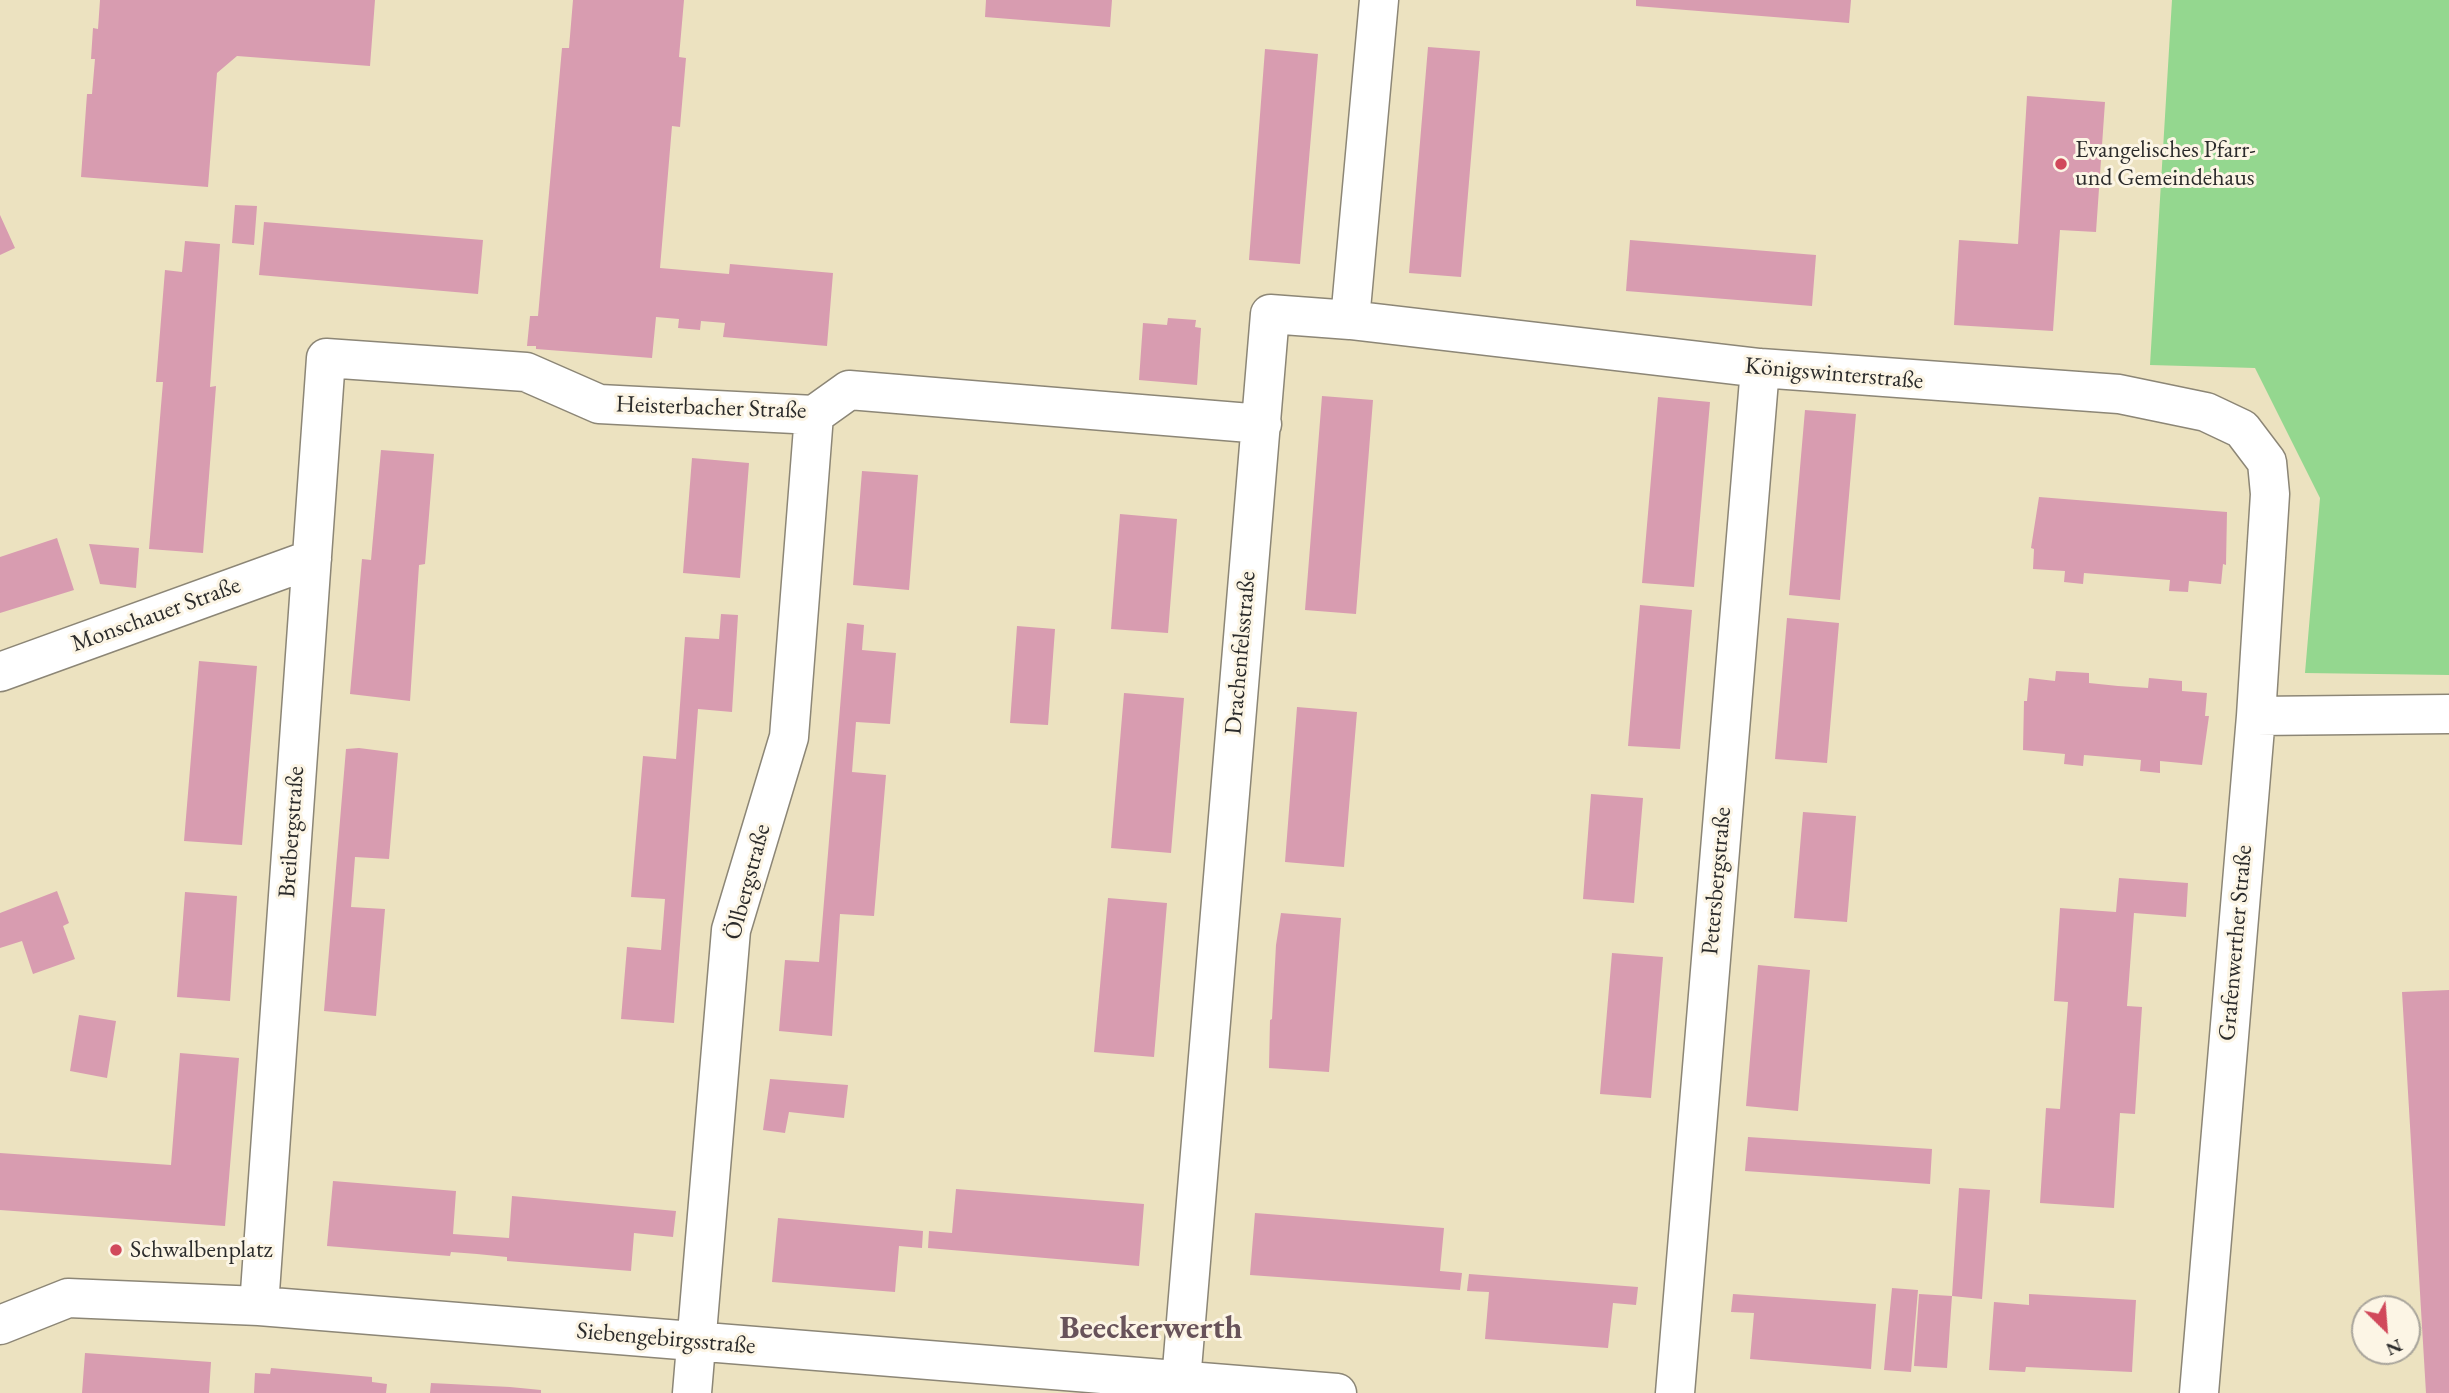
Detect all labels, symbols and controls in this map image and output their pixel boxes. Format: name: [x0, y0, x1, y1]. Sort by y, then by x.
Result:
place label: Evangelisches Pfarr- und Gemeindehaus: [2075, 136, 2256, 192]
marker: Evangelisches Pfarr- und Gemeindehaus: [2053, 156, 2069, 172]
street label: Königswinterstraße: [1743, 352, 1925, 396]
street label: Heisterbacher Straße: [615, 390, 807, 426]
street label: Drachenfelsstraße: [1220, 570, 1262, 736]
street label: Monschauer Straße: [68, 571, 244, 659]
street label: Breibergstraße: [273, 765, 311, 899]
street label: Petersbergstraße: [1696, 806, 1738, 956]
street label: Ölbergstraße: [719, 821, 777, 943]
street label: Grafenwerther Straße: [2213, 844, 2259, 1042]
place label: Schwalbenplatz: [130, 1236, 273, 1264]
marker: Schwalbenplatz: [108, 1242, 124, 1258]
north arrow: [2351, 1295, 2421, 1365]
district label: Beeckerwerth: [1060, 1310, 1242, 1348]
street label: Siebengebirgsstraße: [575, 1317, 757, 1361]
text: N: [2382, 1333, 2406, 1362]

